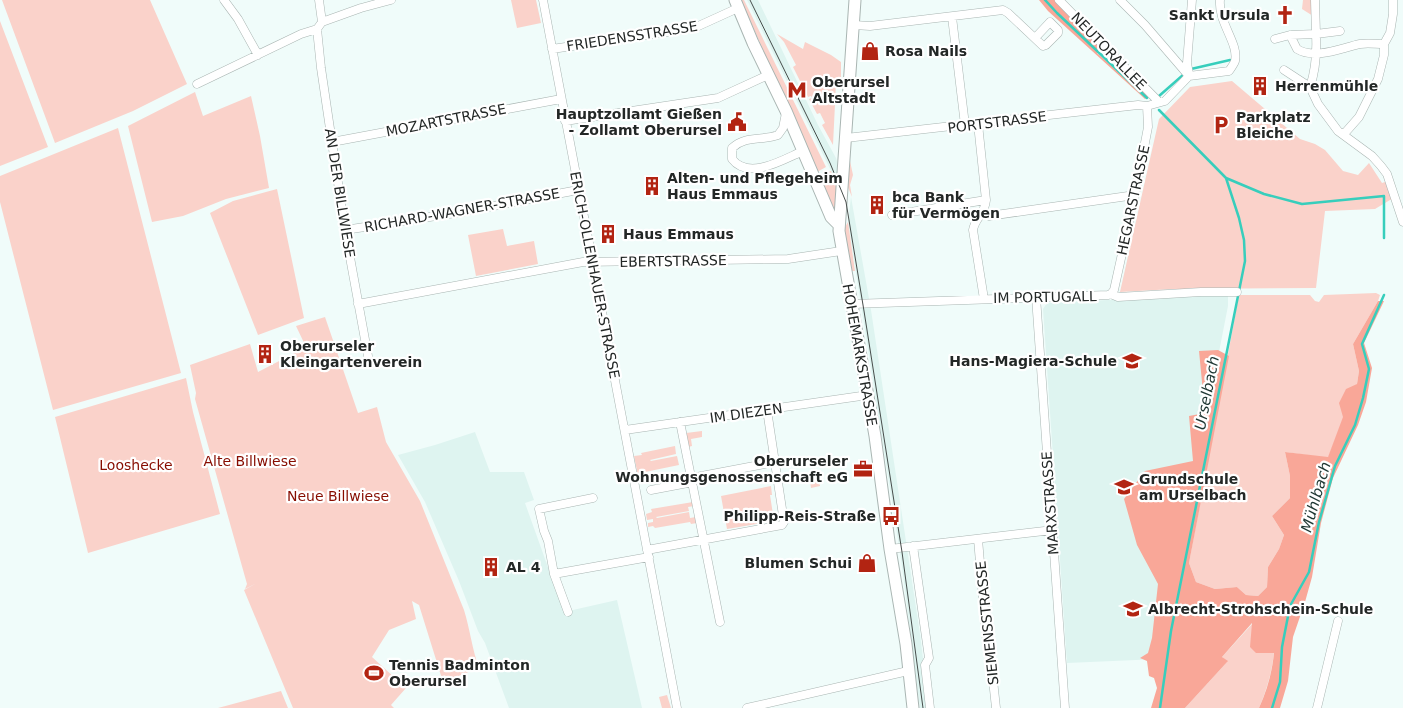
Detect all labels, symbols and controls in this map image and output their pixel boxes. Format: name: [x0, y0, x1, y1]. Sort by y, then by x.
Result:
church icon: Sankt Ursula: [1274, 4, 1296, 26]
place label: Sankt Ursula: [1169, 7, 1270, 23]
street label: NEUTORALLEE: [1068, 9, 1150, 93]
street label: FRIEDENSSTRASSE: [565, 18, 699, 54]
shop icon: Rosa Nails: [859, 40, 881, 62]
place label: Rosa Nails: [885, 43, 967, 59]
place label: Oberursel Altstadt: [812, 74, 890, 106]
building icon: Herrenmühle: [1249, 75, 1271, 97]
place label: Herrenmühle: [1275, 78, 1378, 94]
metro station icon: Oberursel Altstadt: [786, 79, 808, 101]
street label: MOZARTSTRASSE: [384, 100, 508, 140]
place label: Hauptzollamt Gießen - Zollamt Oberursel: [556, 106, 722, 138]
street label: PORTSTRASSE: [947, 108, 1047, 136]
place label: Parkplatz Bleiche: [1236, 109, 1311, 141]
public building icon: Hauptzollamt Gießen - Zollamt Oberursel: [726, 111, 748, 133]
parking icon: Parkplatz Bleiche: [1210, 114, 1232, 136]
street label: AN DER BILLWIESE: [322, 127, 358, 259]
street label: HEGARSTRASSE: [1113, 143, 1153, 257]
street label: ERICH-OLLENHAUER-STRASSE: [567, 170, 623, 380]
place label: Alten- und Pflegeheim Haus Emmaus: [667, 170, 843, 202]
building icon: Alten- und Pflegeheim Haus Emmaus: [641, 175, 663, 197]
street label: RICHARD-WAGNER-STRASSE: [363, 185, 561, 235]
place label: bca Bank für Vermögen: [892, 189, 1000, 221]
building icon: bca Bank für Vermögen: [866, 194, 888, 216]
building icon: Haus Emmaus: [597, 223, 619, 245]
place label: Haus Emmaus: [623, 226, 734, 242]
street label: EBERTSTRASSE: [619, 252, 727, 270]
street label: HOHEMARKSTRASSE: [840, 283, 880, 427]
street label: IM PORTUGALL: [993, 288, 1097, 306]
place label: Oberurseler Kleingartenverein: [280, 338, 422, 370]
building icon: Oberurseler Kleingartenverein: [254, 343, 276, 365]
school or university icon: Hans-Magiera-Schule: [1121, 350, 1143, 372]
place label: Hans-Magiera-Schule: [949, 353, 1117, 369]
water label: Urselbach: [1191, 355, 1223, 431]
street label: IM DIEZEN: [709, 400, 783, 426]
street label: MARXSTRASSE: [1038, 451, 1062, 555]
park label: Alte Billwiese: [203, 453, 297, 469]
place label: Oberurseler Wohnungsgenossenschaft eG: [615, 453, 848, 485]
park label: Looshecke: [99, 457, 173, 473]
office icon: Oberurseler Wohnungsgenossenschaft eG: [852, 458, 874, 480]
water label: Mühlbach: [1297, 460, 1335, 534]
place label: Grundschule am Urselbach: [1139, 471, 1247, 503]
school or university icon: Grundschule am Urselbach: [1113, 476, 1135, 498]
park label: Neue Billwiese: [287, 488, 389, 504]
bus stop icon: Philipp-Reis-Straße: [880, 505, 902, 527]
place label: Philipp-Reis-Straße: [724, 508, 876, 524]
shop icon: Blumen Schui: [856, 552, 878, 574]
place label: Blumen Schui: [745, 555, 852, 571]
building icon: AL 4: [480, 556, 502, 578]
place label: AL 4: [506, 559, 541, 575]
street label: SIEMENSSTRASSE: [973, 560, 1001, 686]
school or university icon: Albrecht-Strohschein-Schule: [1122, 598, 1144, 620]
place label: Albrecht-Strohschein-Schule: [1148, 601, 1373, 617]
place label: Tennis Badminton Oberursel: [389, 657, 530, 689]
sports icon: Tennis Badminton Oberursel: [363, 662, 385, 684]

